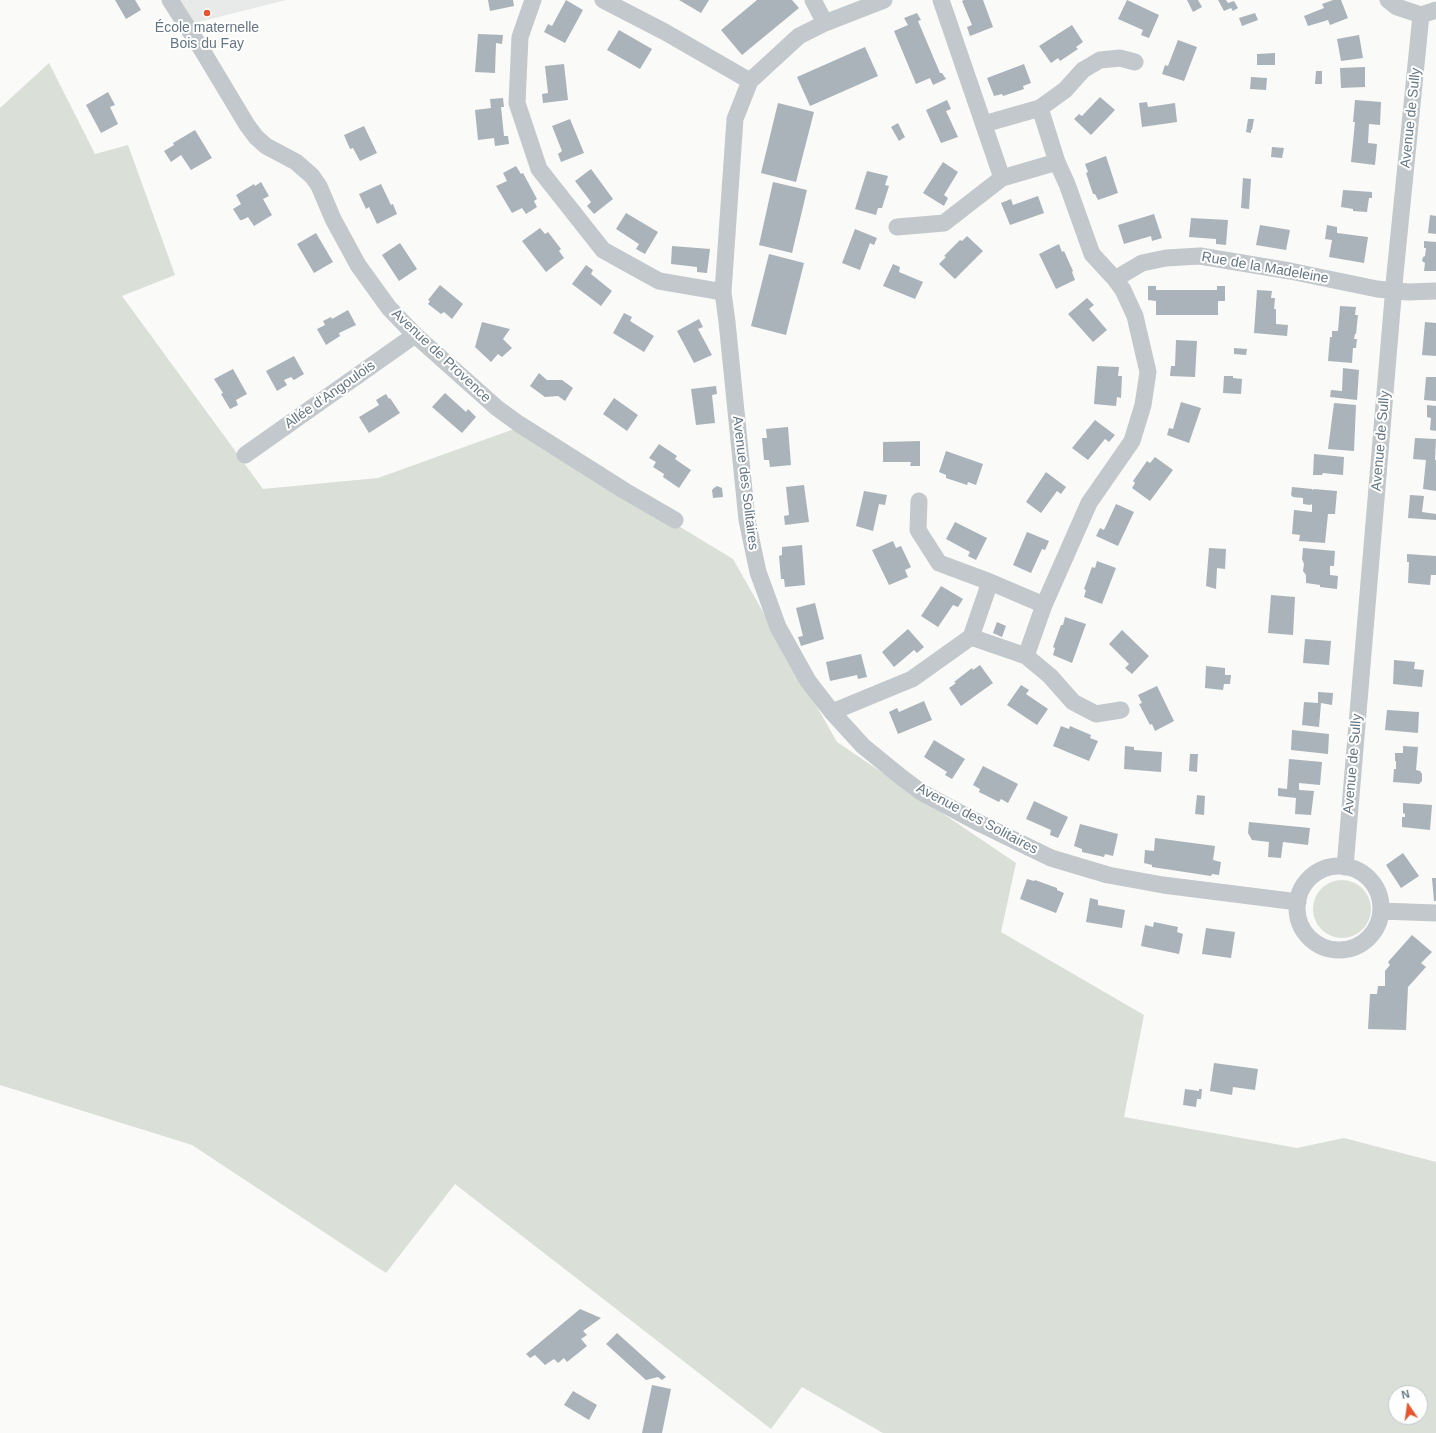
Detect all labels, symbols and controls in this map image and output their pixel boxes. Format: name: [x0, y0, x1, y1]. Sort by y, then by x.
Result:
marker: École maternelle Bois du Fay: [202, 8, 212, 18]
place label: École maternelle Bois du Fay: [155, 20, 259, 52]
street label: Avenue de Sully: [1397, 67, 1425, 169]
street label: Rue de la Madeleine: [1200, 249, 1330, 287]
street label: Avenue de Provence: [388, 306, 494, 406]
street label: Allée d'Angoulois: [281, 357, 379, 433]
street label: Avenue de Sully: [1368, 390, 1394, 492]
street label: Avenue des Solitaires: [728, 415, 762, 551]
street label: Avenue de Sully: [1340, 713, 1366, 815]
street label: Avenue des Solitaires: [913, 780, 1041, 858]
north arrow: [1388, 1385, 1428, 1425]
text: N: [1400, 1388, 1411, 1401]

